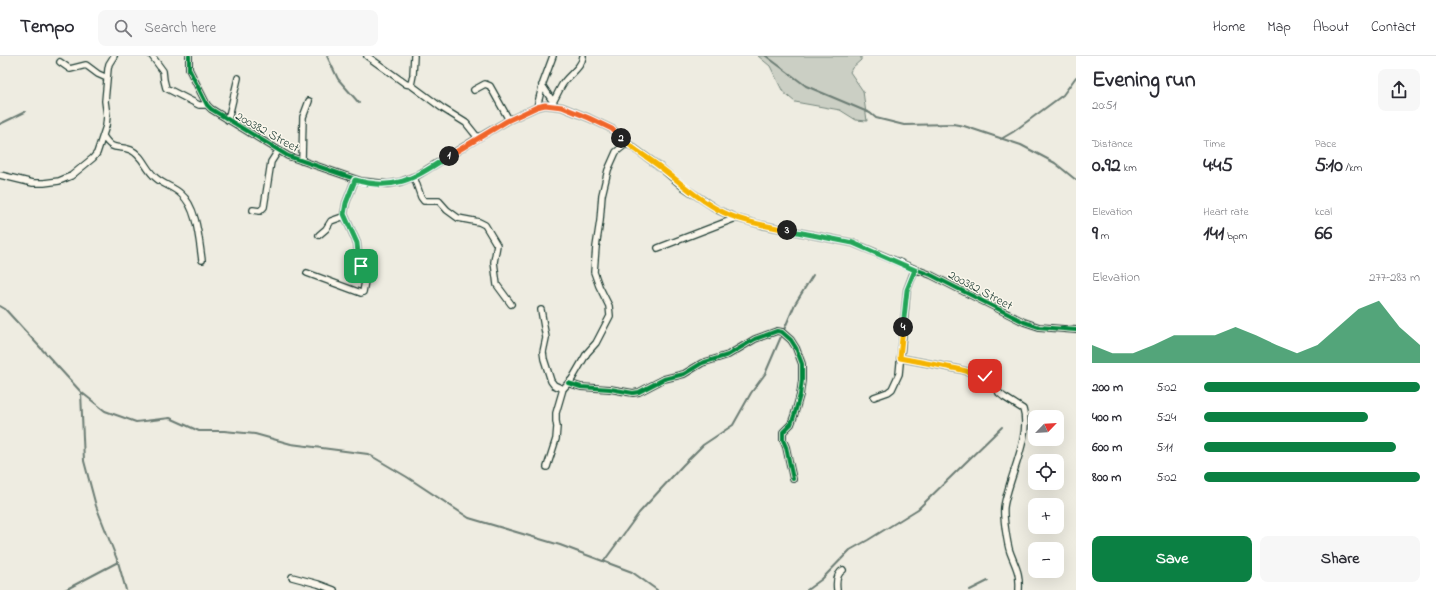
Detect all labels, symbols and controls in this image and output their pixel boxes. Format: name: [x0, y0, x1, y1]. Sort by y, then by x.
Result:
search box: [98, 10, 378, 46]
text: Tempo: [20, 14, 74, 41]
icon: search: [112, 17, 134, 39]
text: Search here: [144, 17, 216, 39]
text: Home: [1213, 17, 1245, 38]
text: Map: [1267, 17, 1291, 38]
text: About: [1313, 17, 1349, 38]
text: Contact: [1371, 17, 1416, 38]
text: Evening run: [1092, 65, 1196, 97]
button: share: [1378, 69, 1420, 111]
text: 20:51: [1092, 96, 1117, 115]
street label: 200382 Street: [232, 107, 303, 158]
pin: 2: [611, 128, 631, 148]
text: 2: [618, 130, 624, 146]
text: Distance: [1092, 136, 1133, 152]
text: Time: [1203, 136, 1225, 152]
text: Pace: [1315, 136, 1336, 152]
pin: 1: [439, 146, 459, 166]
text: 1: [447, 148, 451, 164]
text: 0.92: [1092, 152, 1121, 181]
text: 4:45: [1203, 152, 1233, 181]
text: 5:10: [1315, 152, 1343, 181]
text: km: [1121, 160, 1137, 176]
text: /km: [1343, 160, 1362, 176]
text: Elevation: [1092, 204, 1132, 220]
text: Heart rate: [1203, 204, 1248, 220]
text: kcal: [1315, 204, 1332, 220]
pin: 3: [777, 220, 797, 240]
text: 9: [1092, 220, 1098, 249]
text: 141: [1203, 220, 1224, 249]
text: 66: [1315, 220, 1332, 249]
text: 3: [785, 222, 789, 238]
text: m: [1098, 228, 1109, 244]
text: bpm: [1224, 228, 1247, 244]
pin: [344, 249, 378, 283]
icon: arrive: [350, 255, 372, 277]
street label: 200382 Street: [945, 265, 1016, 316]
text: Elevation: [1092, 268, 1140, 287]
text: 277–283 m: [1369, 268, 1420, 287]
pin: 4: [893, 317, 913, 337]
text: 4: [901, 319, 905, 335]
pin: [968, 359, 1002, 393]
icon: check: [974, 365, 996, 387]
text: 200 m: [1092, 378, 1123, 397]
text: 5:02: [1156, 378, 1177, 397]
text: 400 m: [1092, 408, 1122, 427]
text: 5:24: [1156, 408, 1176, 427]
north arrow: [1028, 410, 1064, 446]
map controls: [1028, 410, 1064, 578]
text: 600 m: [1092, 438, 1122, 457]
text: 5:11: [1156, 438, 1173, 457]
button: locate: [1028, 454, 1064, 490]
text: 800 m: [1092, 468, 1121, 487]
text: 5:02: [1156, 468, 1177, 487]
button: +: [1028, 498, 1064, 534]
button: Save: [1092, 536, 1252, 582]
button: Share: [1260, 536, 1420, 582]
button: −: [1028, 542, 1064, 578]

